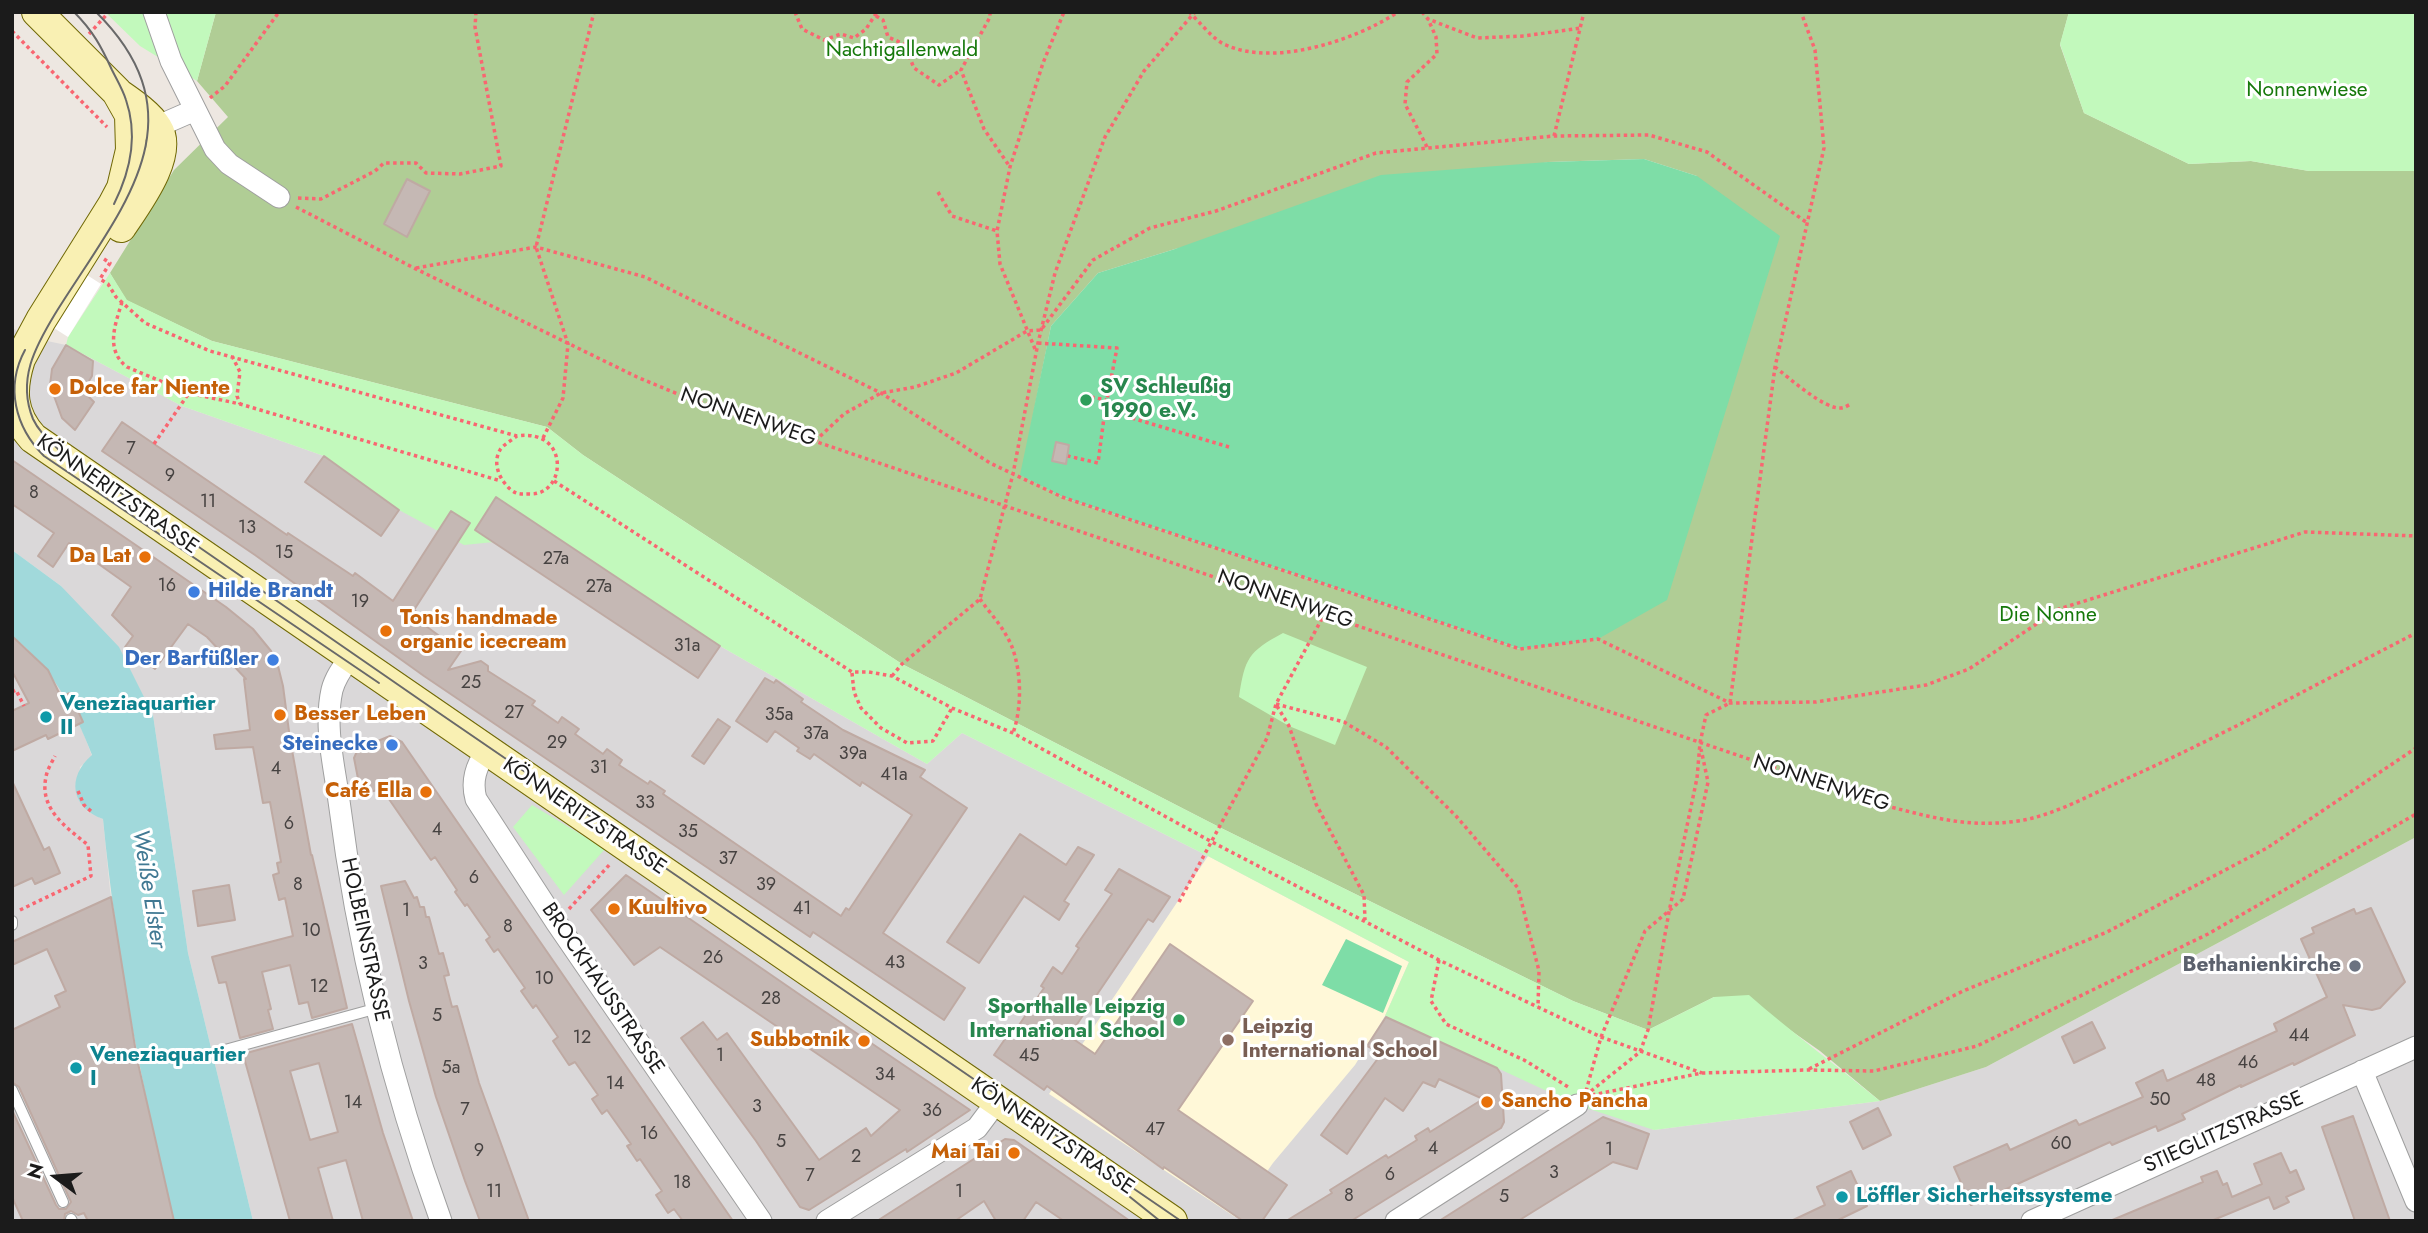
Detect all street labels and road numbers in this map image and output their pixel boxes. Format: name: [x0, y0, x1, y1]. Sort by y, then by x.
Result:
street label: NONNENWEG: [677, 383, 819, 453]
street label: KÖNNERITZSTRASSE: [31, 430, 203, 560]
street label: NONNENWEG: [1214, 565, 1356, 635]
street label: NONNENWEG: [1750, 750, 1892, 818]
street label: KÖNNERITZSTRASSE: [497, 753, 671, 881]
street label: HOLBEINSTRASSE: [334, 856, 394, 1024]
street label: BROCKHAUSSTRASSE: [535, 899, 669, 1079]
street label: KÖNNERITZSTRASSE: [965, 1073, 1139, 1201]
street label: STIEGLITZSTRASSE: [2140, 1086, 2308, 1180]

